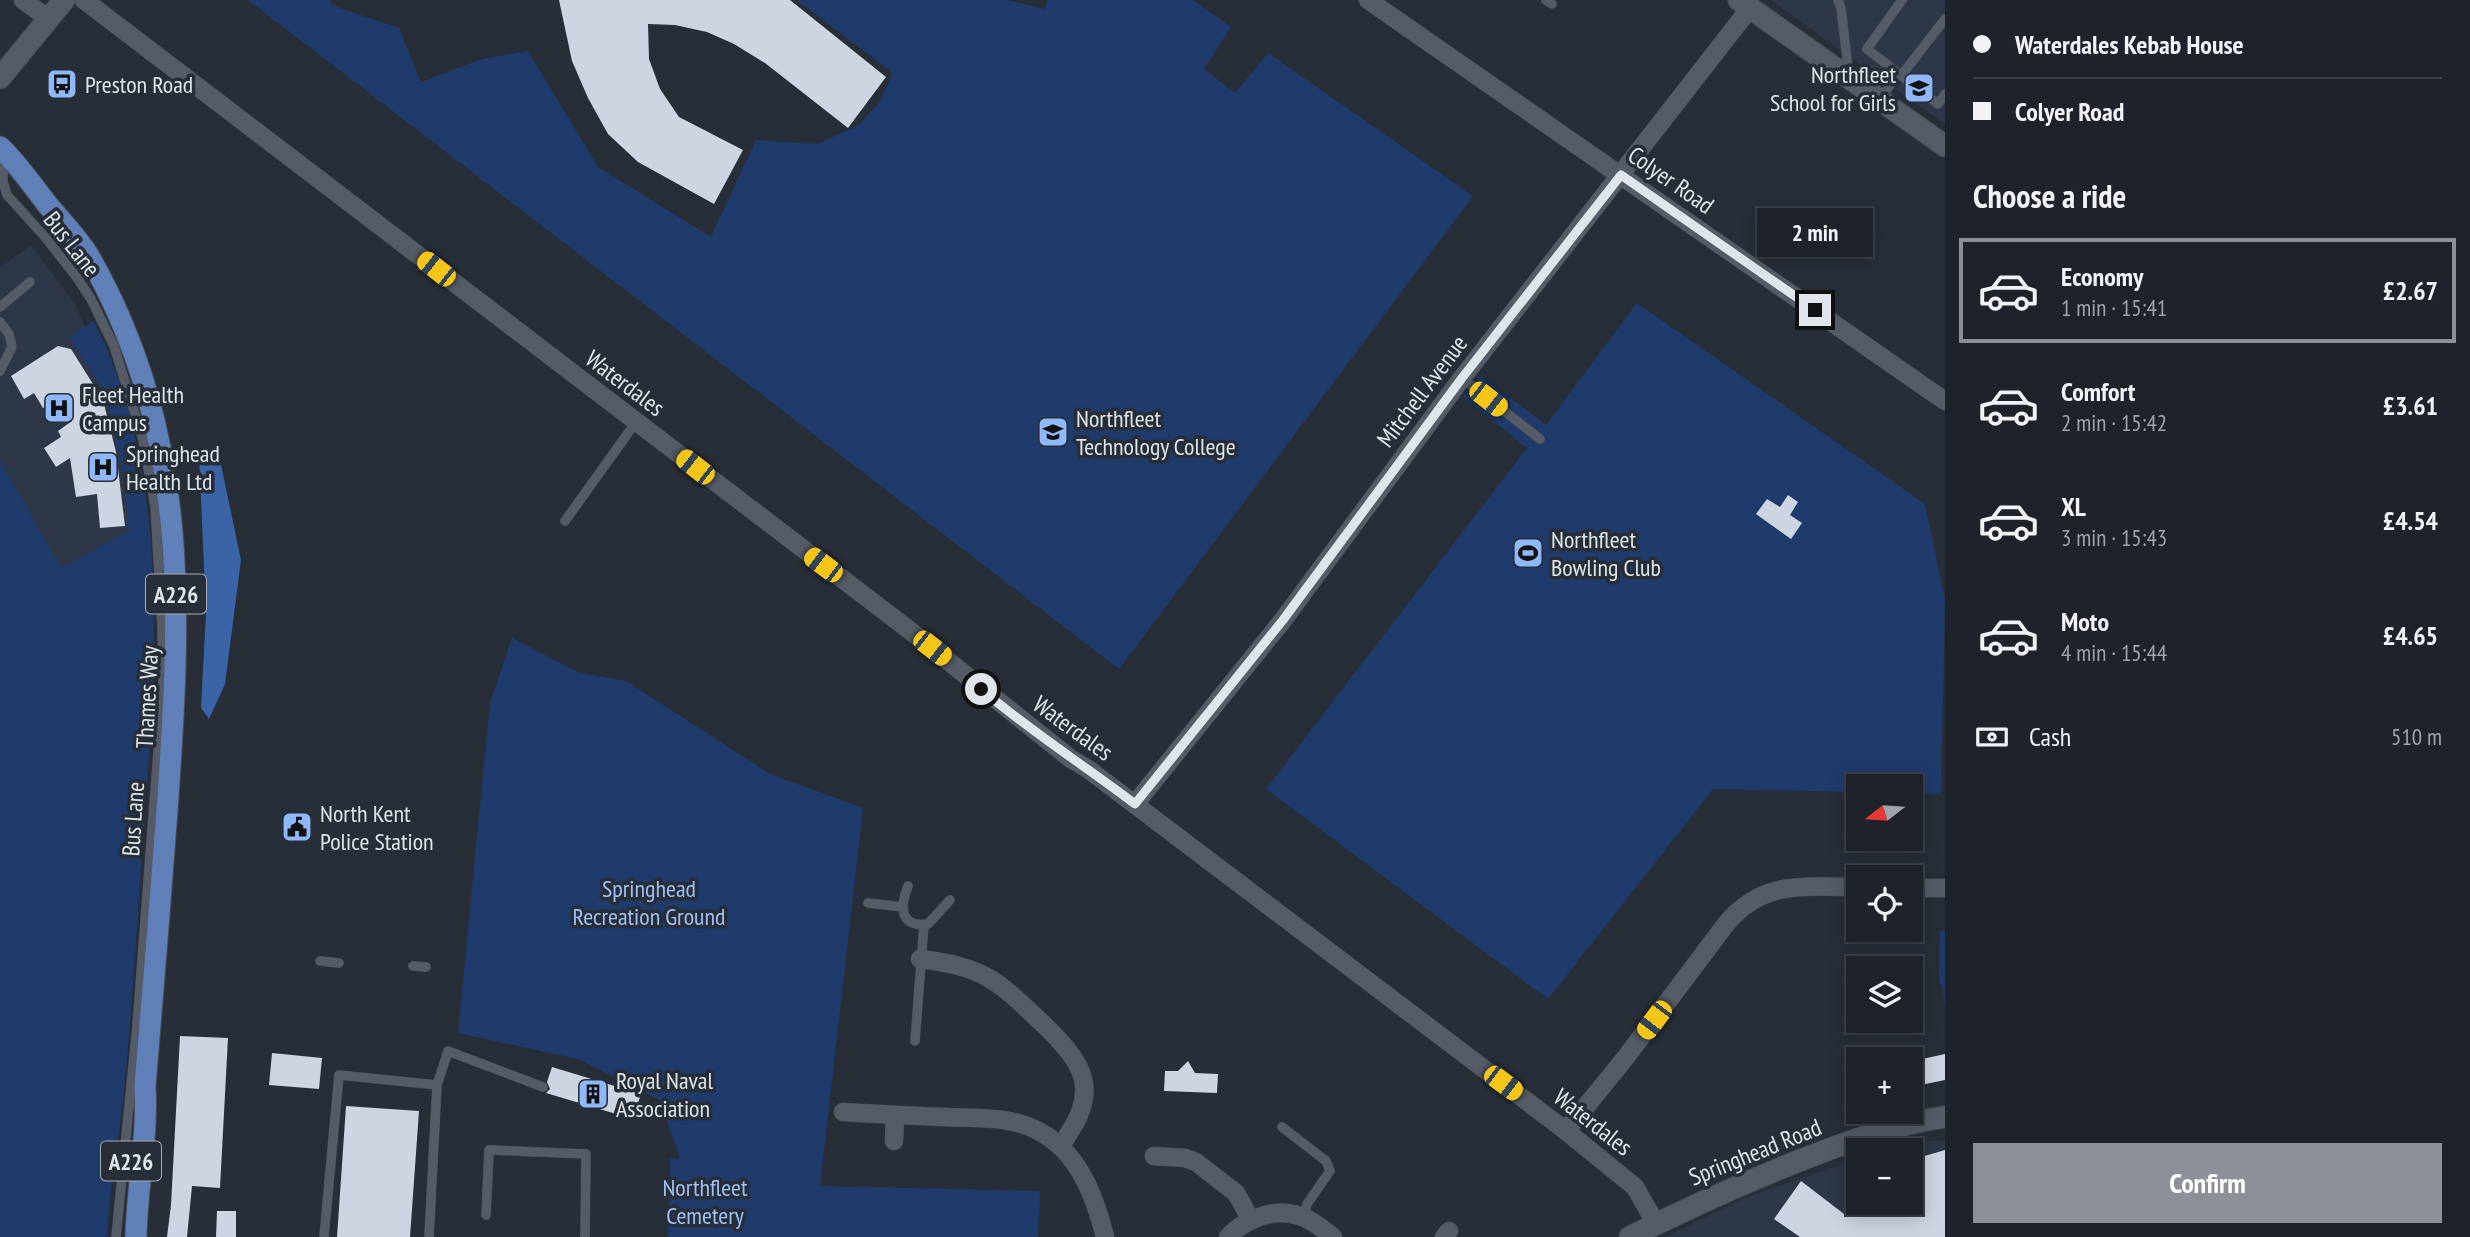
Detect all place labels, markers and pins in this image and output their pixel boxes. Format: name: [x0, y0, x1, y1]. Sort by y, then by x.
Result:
place label: Northfleet School for Girls: [1770, 59, 1896, 118]
bus stop icon: Preston Road: [45, 67, 79, 101]
place label: Preston Road: [85, 69, 193, 100]
school or university icon: Northfleet School for Girls: [1902, 71, 1936, 105]
place label: Fleet Health Campus: [82, 379, 184, 438]
hospital icon: Fleet Health Campus: [42, 391, 76, 425]
place label: Northfleet Technology College: [1076, 403, 1236, 462]
school or university icon: Northfleet Technology College: [1036, 415, 1070, 449]
place label: Springhead Health Ltd: [126, 438, 220, 497]
hospital icon: Springhead Health Ltd: [86, 450, 120, 484]
place label: Northfleet Bowling Club: [1551, 524, 1661, 583]
sports icon: Northfleet Bowling Club: [1511, 536, 1545, 570]
place label: North Kent Police Station: [320, 798, 434, 857]
public building icon: North Kent Police Station: [280, 810, 314, 844]
place label: Royal Naval Association: [616, 1065, 713, 1124]
building icon: Royal Naval Association: [576, 1077, 610, 1111]

